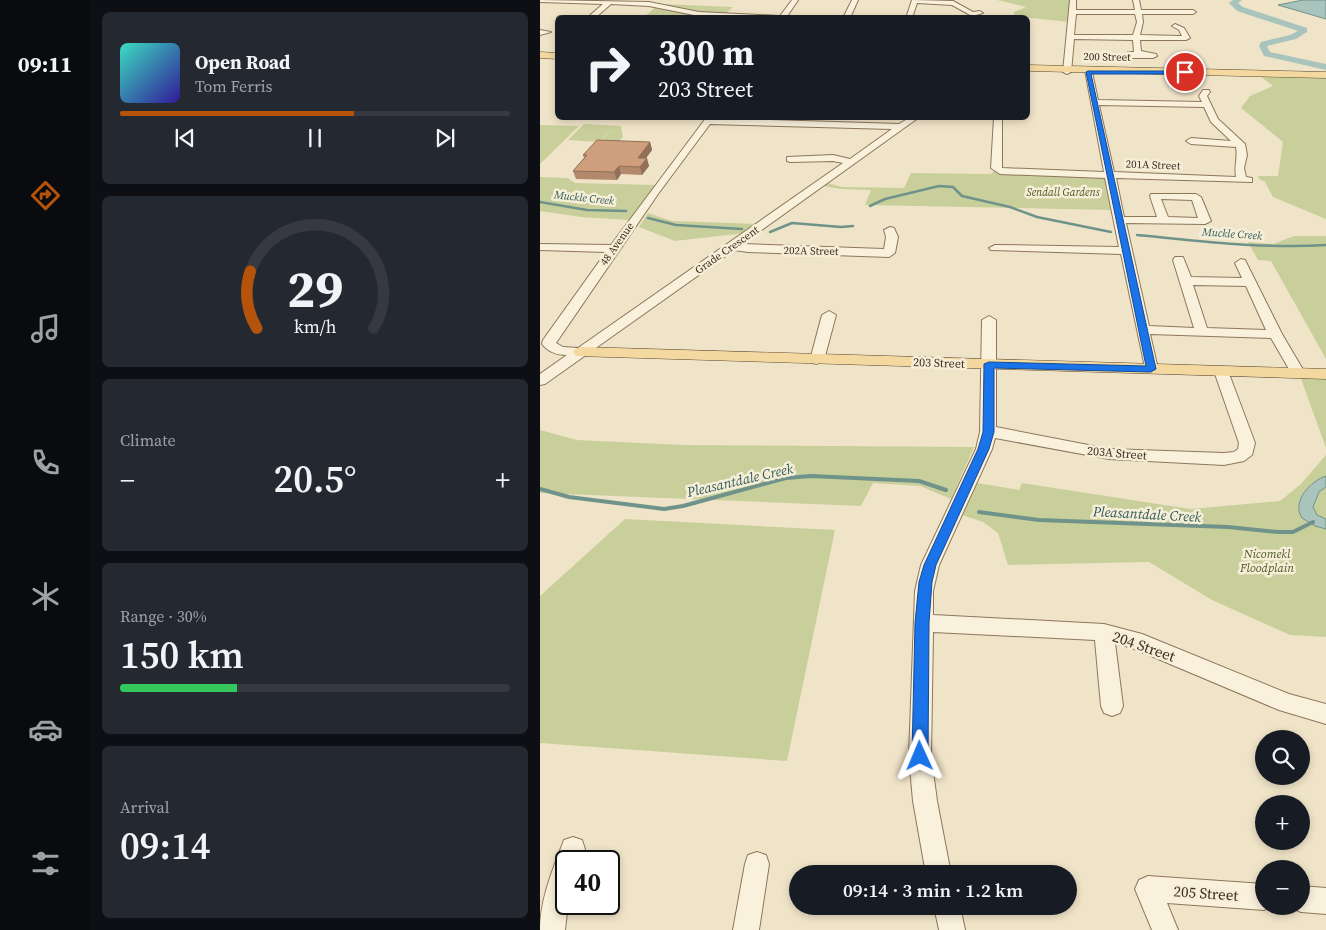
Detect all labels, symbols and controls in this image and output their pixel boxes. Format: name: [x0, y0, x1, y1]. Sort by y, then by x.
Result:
text: 300 m: [658, 29, 754, 77]
icon: right: [575, 35, 640, 100]
text: 09:11: [18, 49, 72, 79]
text: Open Road: [195, 49, 290, 75]
street label: 200 Street: [1083, 49, 1131, 65]
pin: [1164, 51, 1206, 93]
icon: arrive: [1171, 58, 1199, 86]
text: 203 Street: [658, 74, 753, 104]
text: Tom Ferris: [195, 75, 273, 97]
icon: previous: [171, 124, 199, 152]
icon: pause: [301, 124, 329, 152]
icon: next: [431, 124, 459, 152]
street label: 201A Street: [1125, 157, 1181, 173]
icon: directions: [28, 178, 63, 213]
park label: Sendall Gardens: [1026, 185, 1100, 200]
water label: Muckle Creek: [552, 187, 616, 209]
street label: 48 Avenue: [597, 219, 638, 269]
street label: Grade Crescent: [692, 222, 762, 278]
water label: Muckle Creek: [1200, 224, 1263, 244]
street label: 202A Street: [783, 243, 839, 259]
text: 29: [287, 253, 343, 324]
icon: music: [28, 311, 63, 346]
text: km/h: [294, 314, 337, 339]
street label: 203 Street: [913, 354, 965, 372]
text: Climate: [120, 429, 176, 451]
street label: 203A Street: [1087, 442, 1148, 464]
icon: phone: [28, 445, 63, 480]
text: 20.5°: [273, 453, 357, 505]
water label: Pleasantdale Creek: [684, 458, 795, 502]
text: −: [120, 461, 135, 499]
text: +: [495, 461, 510, 499]
water label: Pleasantdale Creek: [1091, 501, 1202, 527]
park label: Nicomekl Floodplain: [1239, 546, 1294, 576]
icon: climate: [28, 579, 63, 614]
text: Range · 30%: [120, 605, 207, 627]
street label: 204 Street: [1110, 626, 1178, 667]
text: 150 km: [120, 629, 244, 681]
icon: car: [28, 712, 63, 747]
position arrow: [893, 729, 945, 781]
map controls: [1255, 730, 1310, 915]
button: search: [1255, 730, 1310, 785]
button: +: [1255, 795, 1310, 850]
text: Arrival: [120, 796, 169, 818]
text: 09:14: [120, 820, 210, 872]
icon: filters: [28, 846, 63, 881]
speed limit sign: 40: [555, 850, 620, 915]
button: −: [1255, 860, 1310, 915]
text: 09:14 · 3 min · 1.2 km: [843, 877, 1023, 903]
street label: 205 Street: [1173, 880, 1239, 906]

